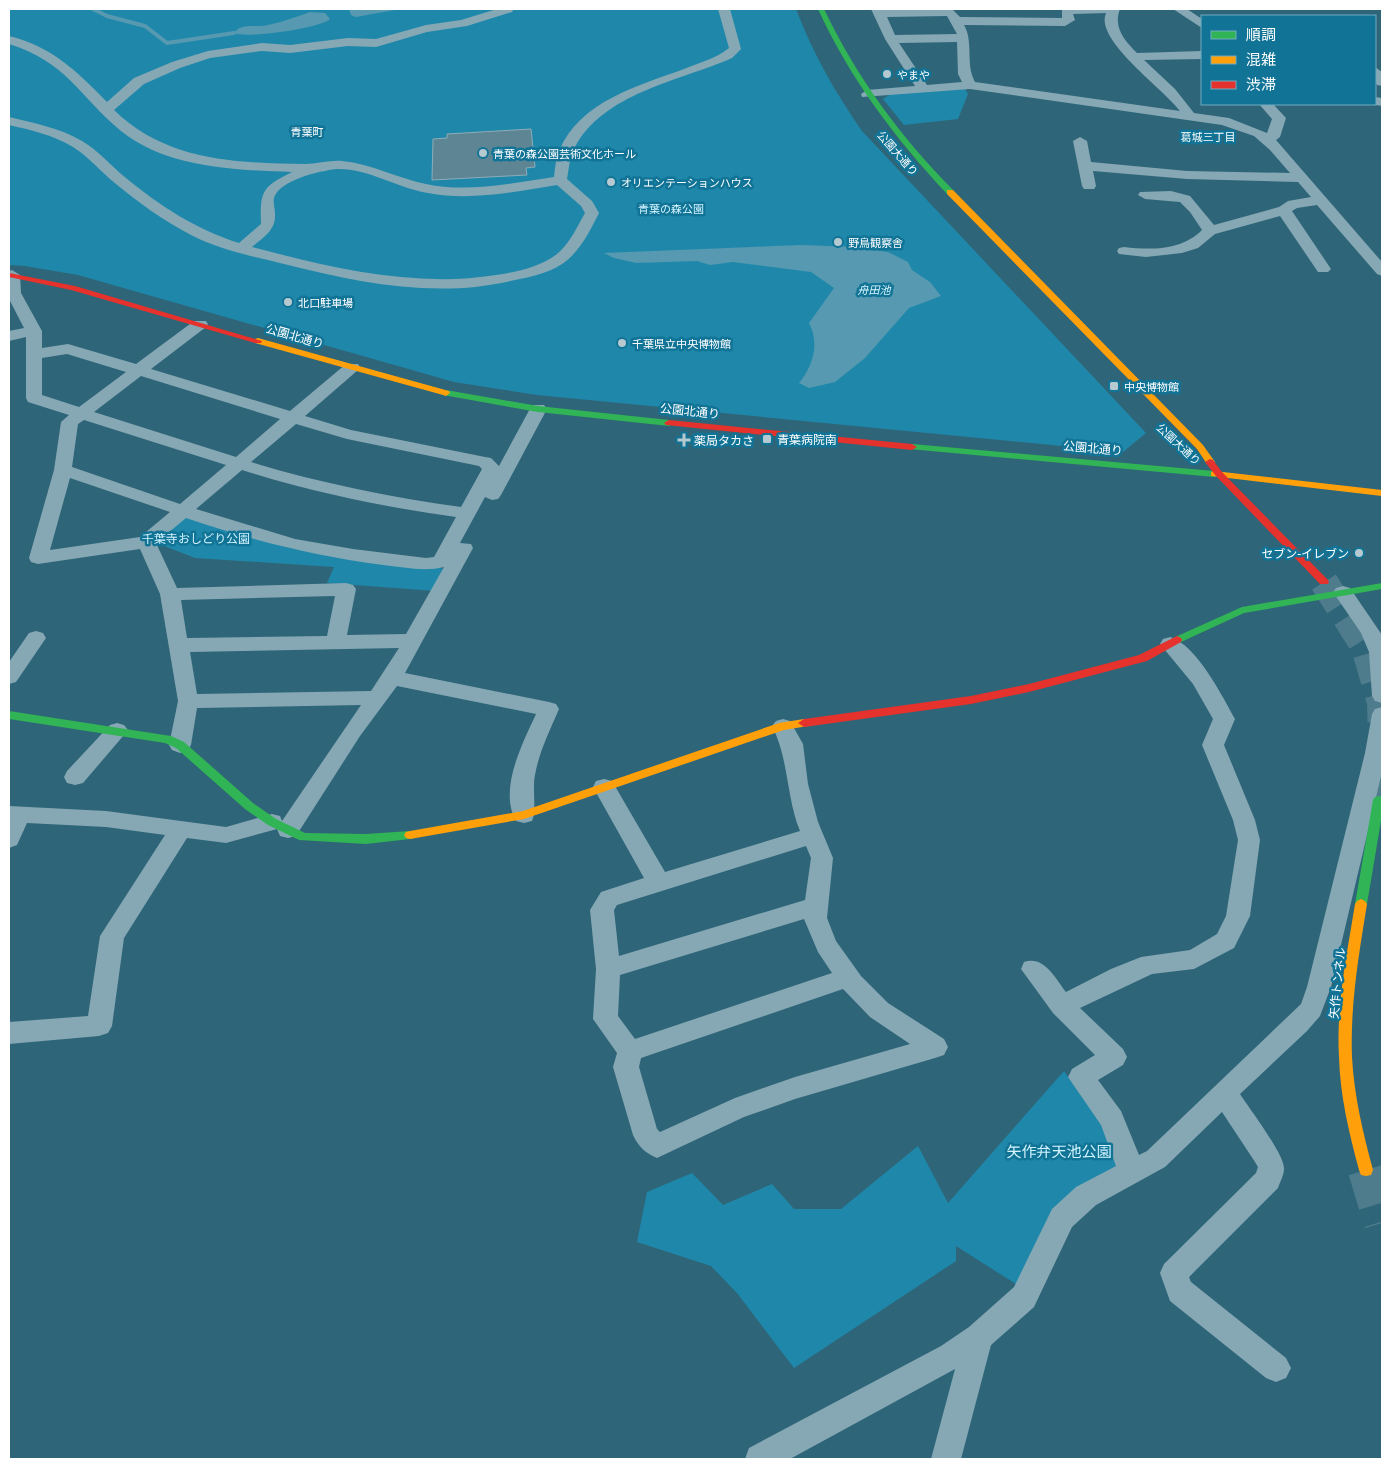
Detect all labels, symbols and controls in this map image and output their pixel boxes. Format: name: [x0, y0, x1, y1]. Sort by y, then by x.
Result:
legend: [1201, 15, 1376, 105]
text: 順調: [1246, 24, 1276, 44]
text: 混雑: [1246, 49, 1276, 69]
place label: やまや: [897, 67, 930, 82]
marker: やまや: [881, 68, 893, 80]
text: 渋滞: [1246, 74, 1276, 94]
district label: 青葉町: [291, 124, 324, 139]
street label: 公園大通り: [874, 127, 922, 179]
district label: 葛城三丁目: [1181, 129, 1236, 144]
place label: 青葉の森公園芸術文化ホール: [493, 146, 636, 161]
marker: 青葉の森公園芸術文化ホール: [477, 147, 489, 159]
place label: オリエンテーションハウス: [621, 175, 753, 190]
marker: オリエンテーションハウス: [605, 176, 617, 188]
park label: 青葉の森公園: [638, 201, 704, 216]
place label: 野鳥観察舎: [848, 235, 903, 250]
marker: 野鳥観察舎: [832, 236, 844, 248]
water label: 舟田池: [858, 282, 891, 297]
place label: 北口駐車場: [298, 295, 353, 310]
marker: 北口駐車場: [282, 296, 294, 308]
street label: 公園北通り: [264, 320, 326, 352]
place label: 千葉県立中央博物館: [632, 336, 731, 351]
marker: 千葉県立中央博物館: [616, 337, 628, 349]
place label: 中央博物館: [1124, 379, 1179, 394]
marker: 中央博物館: [1108, 380, 1120, 392]
street label: 公園北通り: [659, 399, 721, 423]
street label: 公園大通り: [1154, 420, 1204, 468]
place label: 青葉病院南: [777, 431, 837, 448]
place label: 薬局タカさ: [694, 432, 754, 449]
marker: 青葉病院南: [761, 433, 773, 445]
marker: 薬局タカさ: [678, 434, 690, 446]
street label: 公園北通り: [1062, 437, 1124, 459]
park label: 千葉寺おしどり公園: [142, 530, 250, 547]
place label: セブン-イレブン: [1261, 545, 1349, 562]
marker: セブン-イレブン: [1353, 547, 1365, 559]
street label: 矢作トンネル: [1325, 946, 1349, 1020]
park label: 矢作弁天池公園: [1006, 1141, 1112, 1161]

